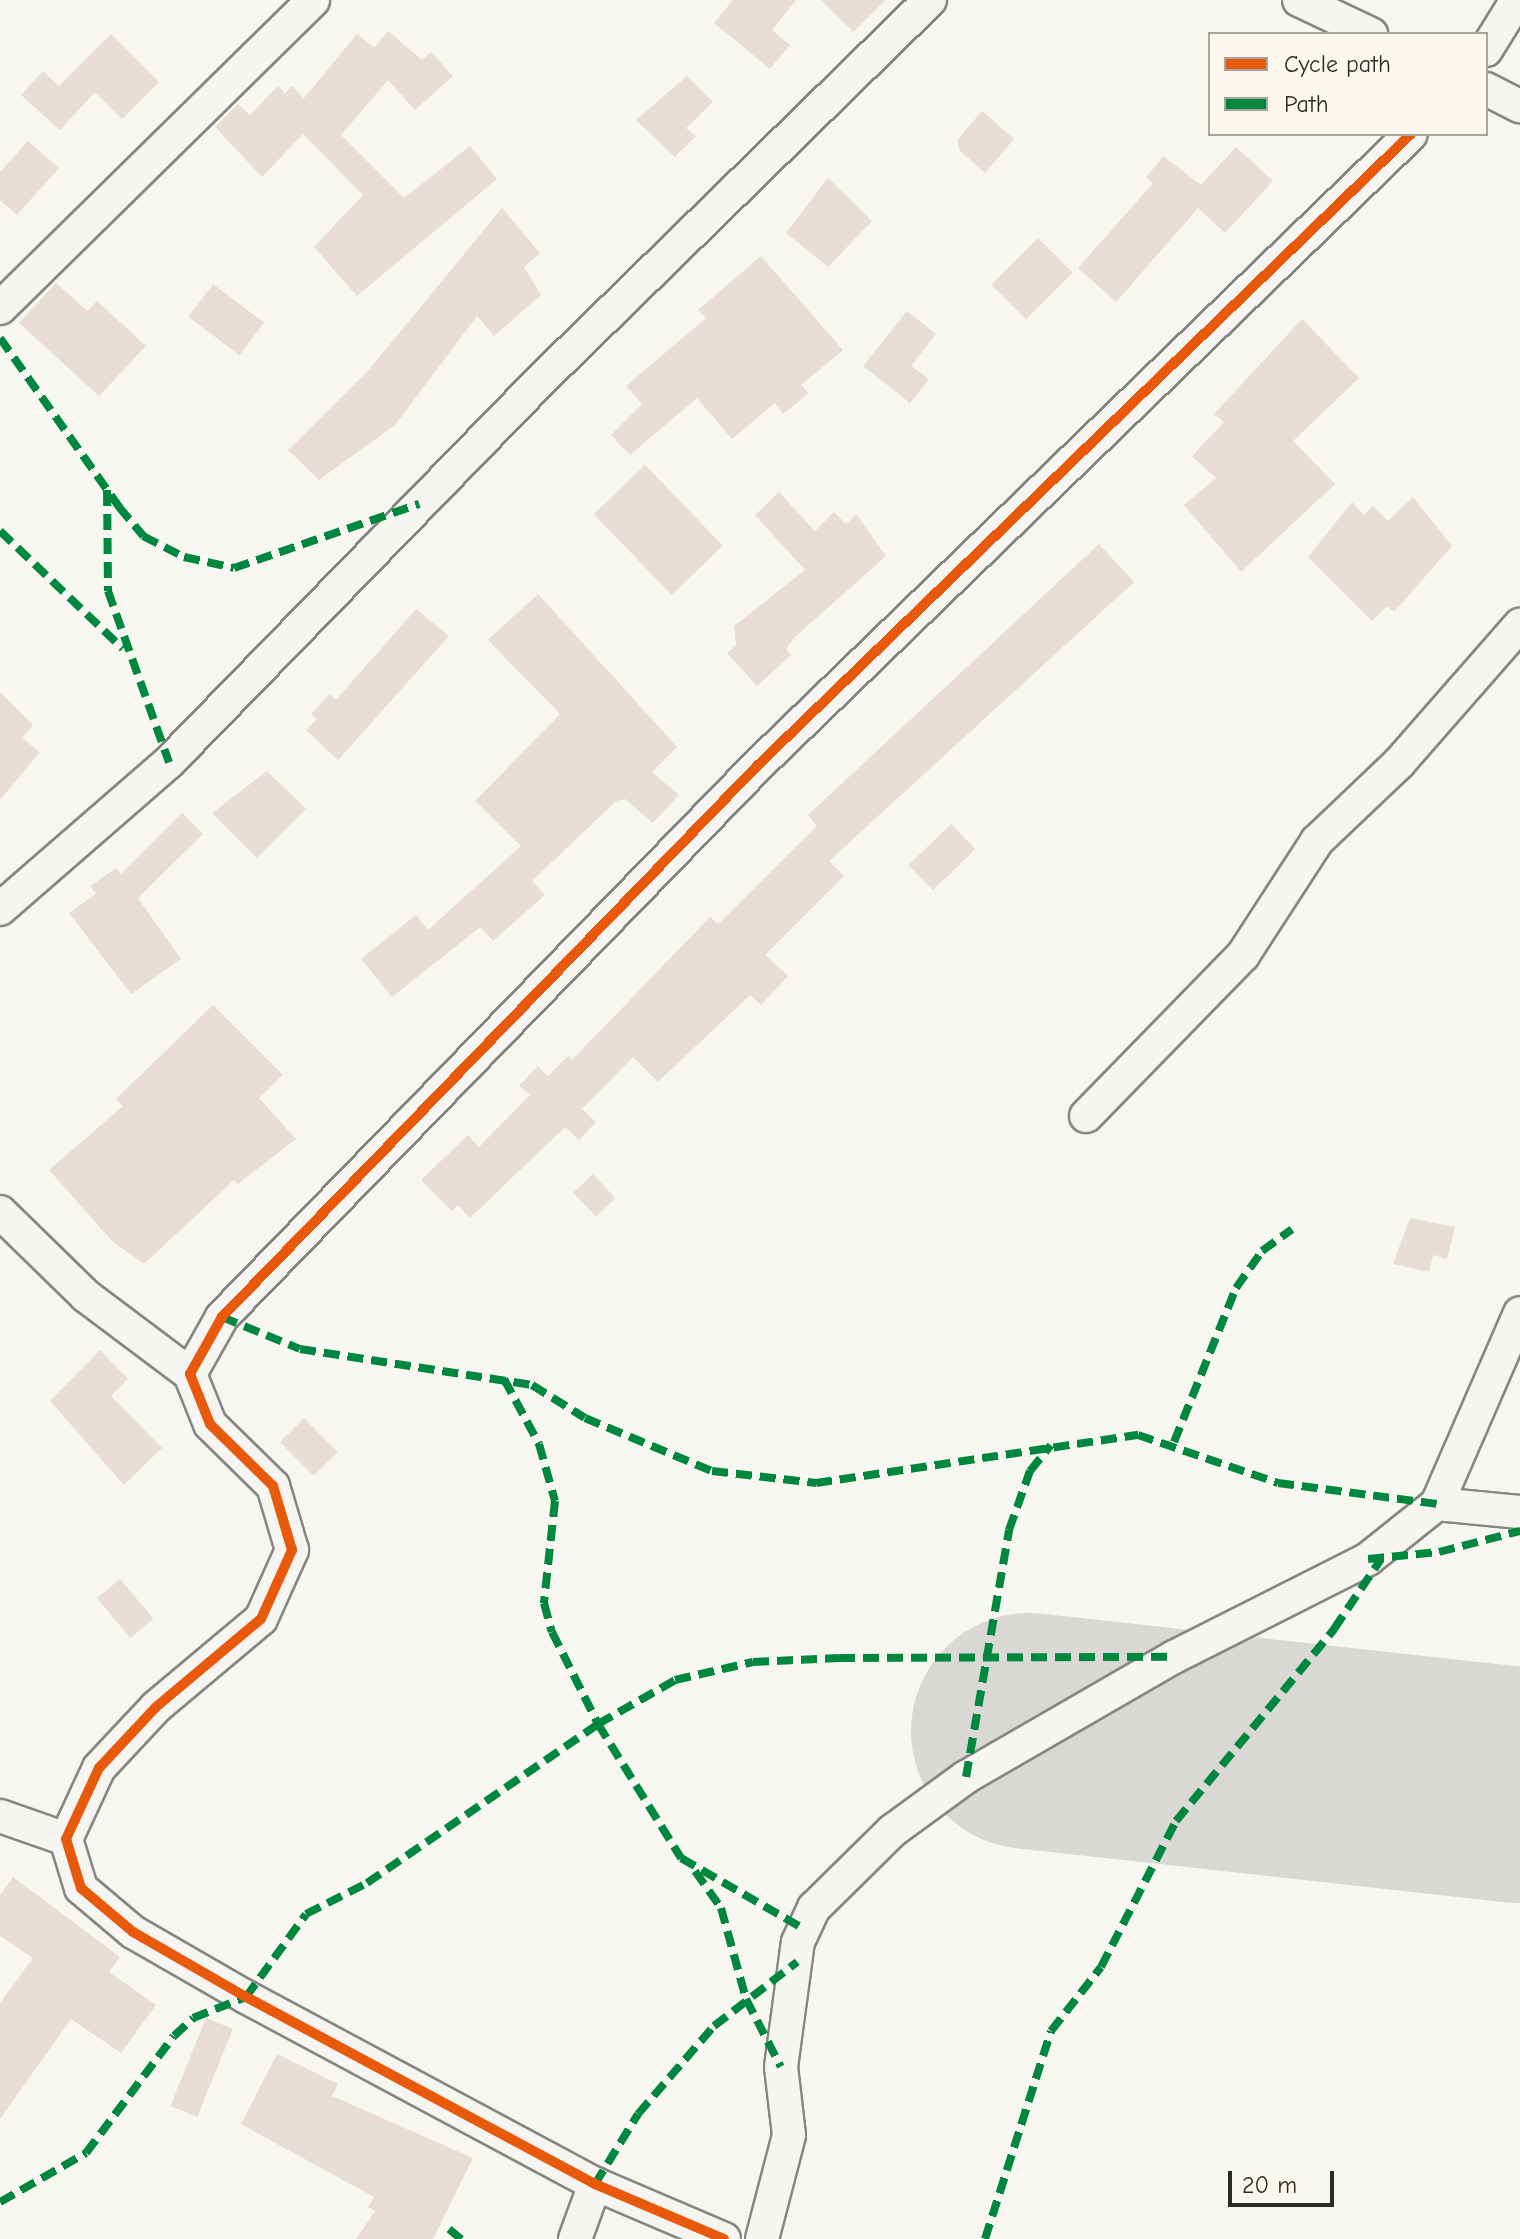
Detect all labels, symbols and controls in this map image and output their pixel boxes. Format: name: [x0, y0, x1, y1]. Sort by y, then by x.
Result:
legend: [1208, 32, 1488, 136]
text: Cycle path: [1284, 50, 1391, 78]
text: Path: [1284, 90, 1329, 118]
scale bar: [1232, 2155, 1338, 2205]
text: 20 m: [1242, 2171, 1297, 2199]

